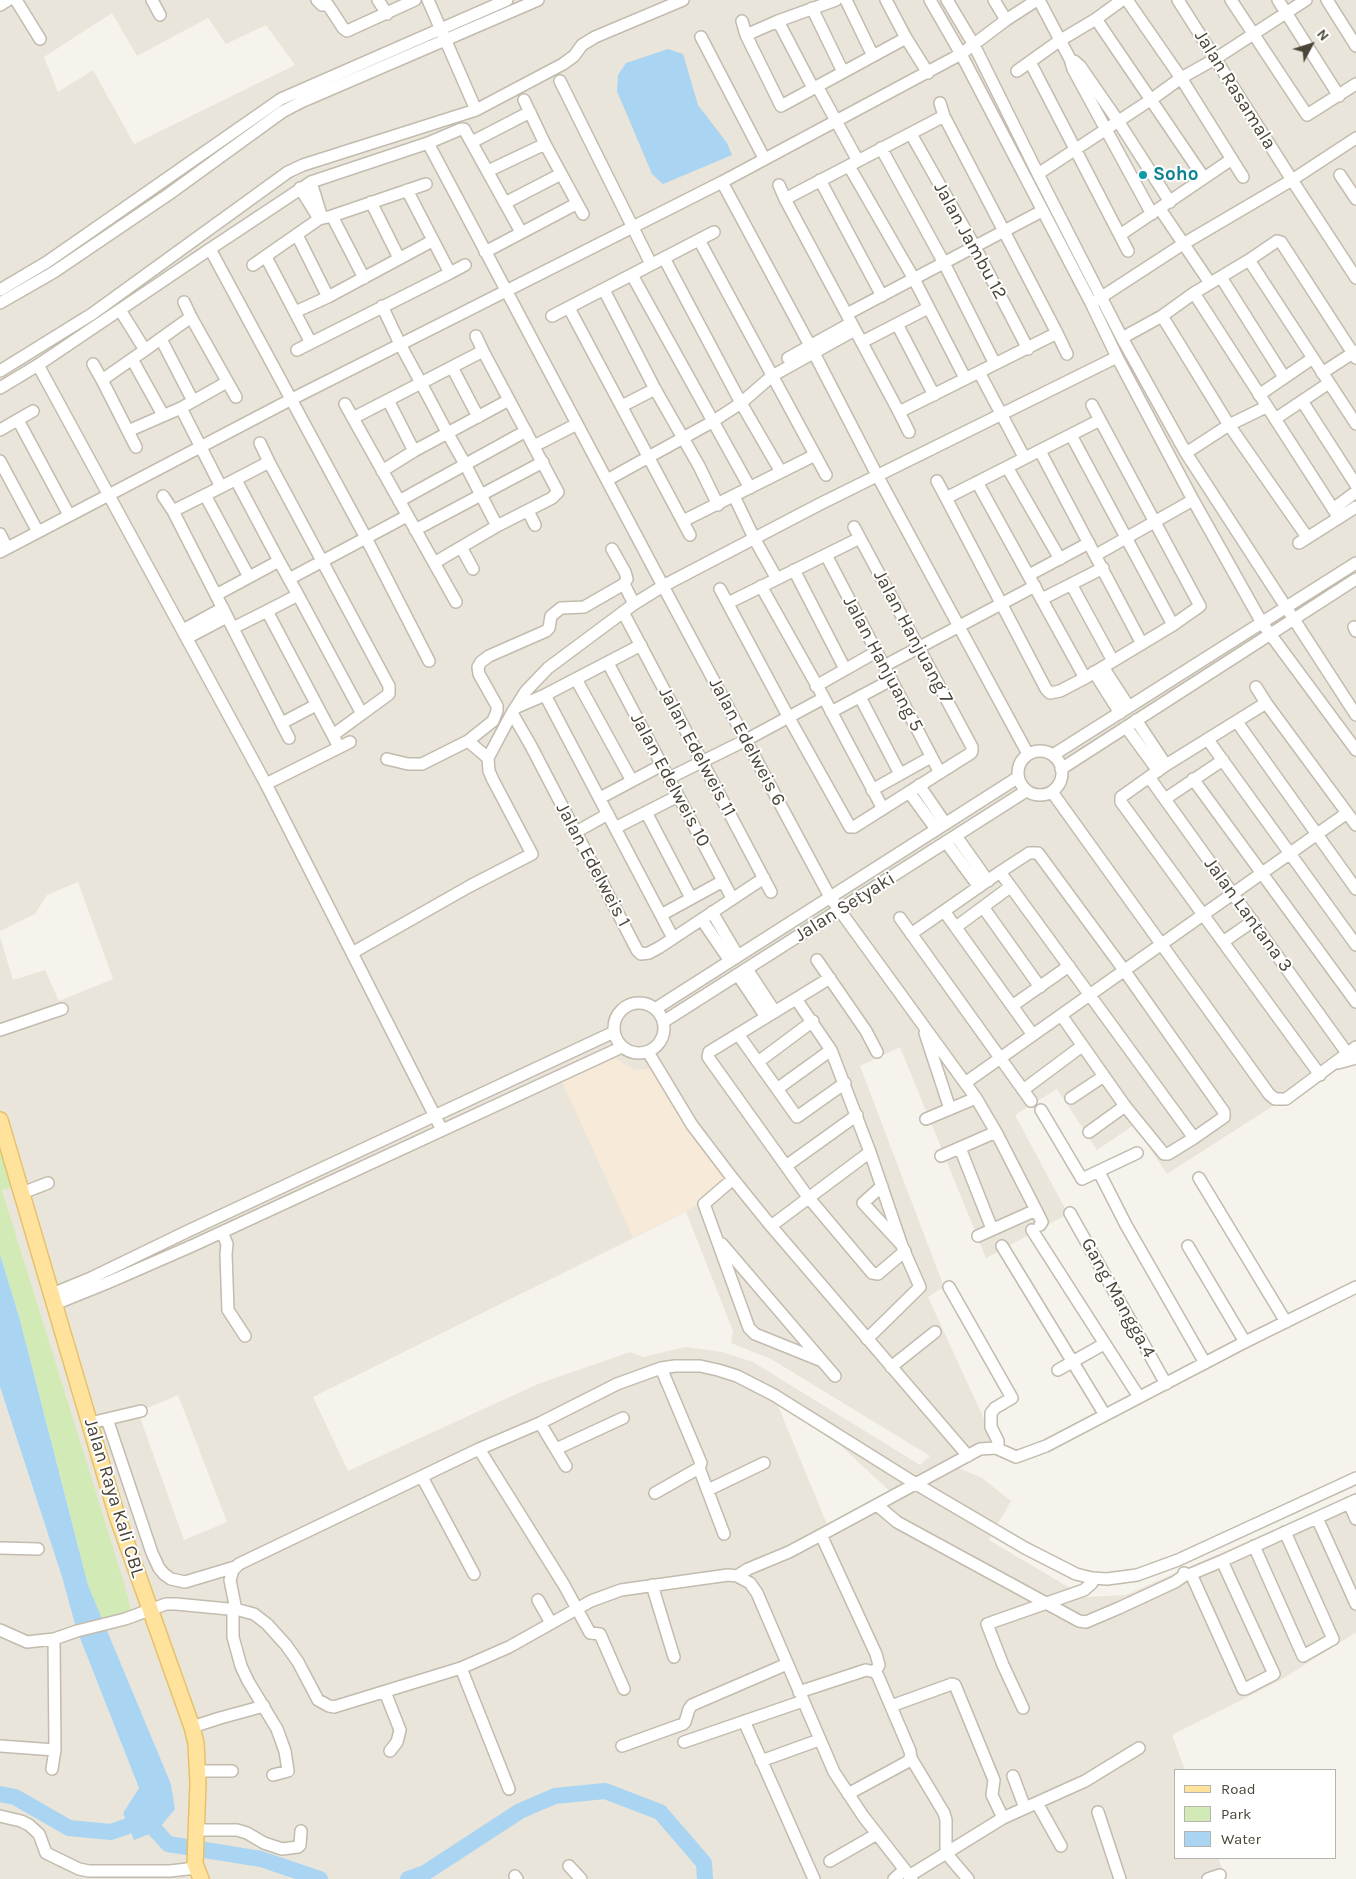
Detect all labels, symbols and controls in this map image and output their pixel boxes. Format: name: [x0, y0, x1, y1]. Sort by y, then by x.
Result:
north arrow: [1286, 20, 1336, 70]
street label: Jalan Rasamala: [1189, 26, 1281, 154]
text: N: [1313, 26, 1333, 44]
place label: Soho: [1153, 164, 1198, 186]
marker: Soho: [1137, 169, 1149, 181]
street label: Jalan Jambu 12: [928, 178, 1012, 304]
street label: Jalan Hanjuang 7: [868, 566, 958, 708]
street label: Jalan Hanjuang 5: [838, 592, 928, 736]
street label: Jalan Edelweis 6: [704, 674, 790, 810]
street label: Jalan Edelweis 11: [653, 683, 741, 821]
street label: Jalan Edelweis 10: [625, 709, 715, 851]
street label: Jalan Edelweis 1: [551, 799, 635, 931]
street label: Jalan Lantana 3: [1199, 853, 1297, 977]
street label: Jalan Setyaki: [791, 867, 899, 947]
street label: Gang Mangga.4: [1076, 1234, 1160, 1362]
street label: Jalan Raya Kali CBL: [79, 1415, 149, 1581]
legend: [1174, 1769, 1336, 1859]
text: Road: [1221, 1780, 1256, 1798]
text: Park: [1221, 1805, 1251, 1823]
text: Water: [1221, 1830, 1261, 1848]

